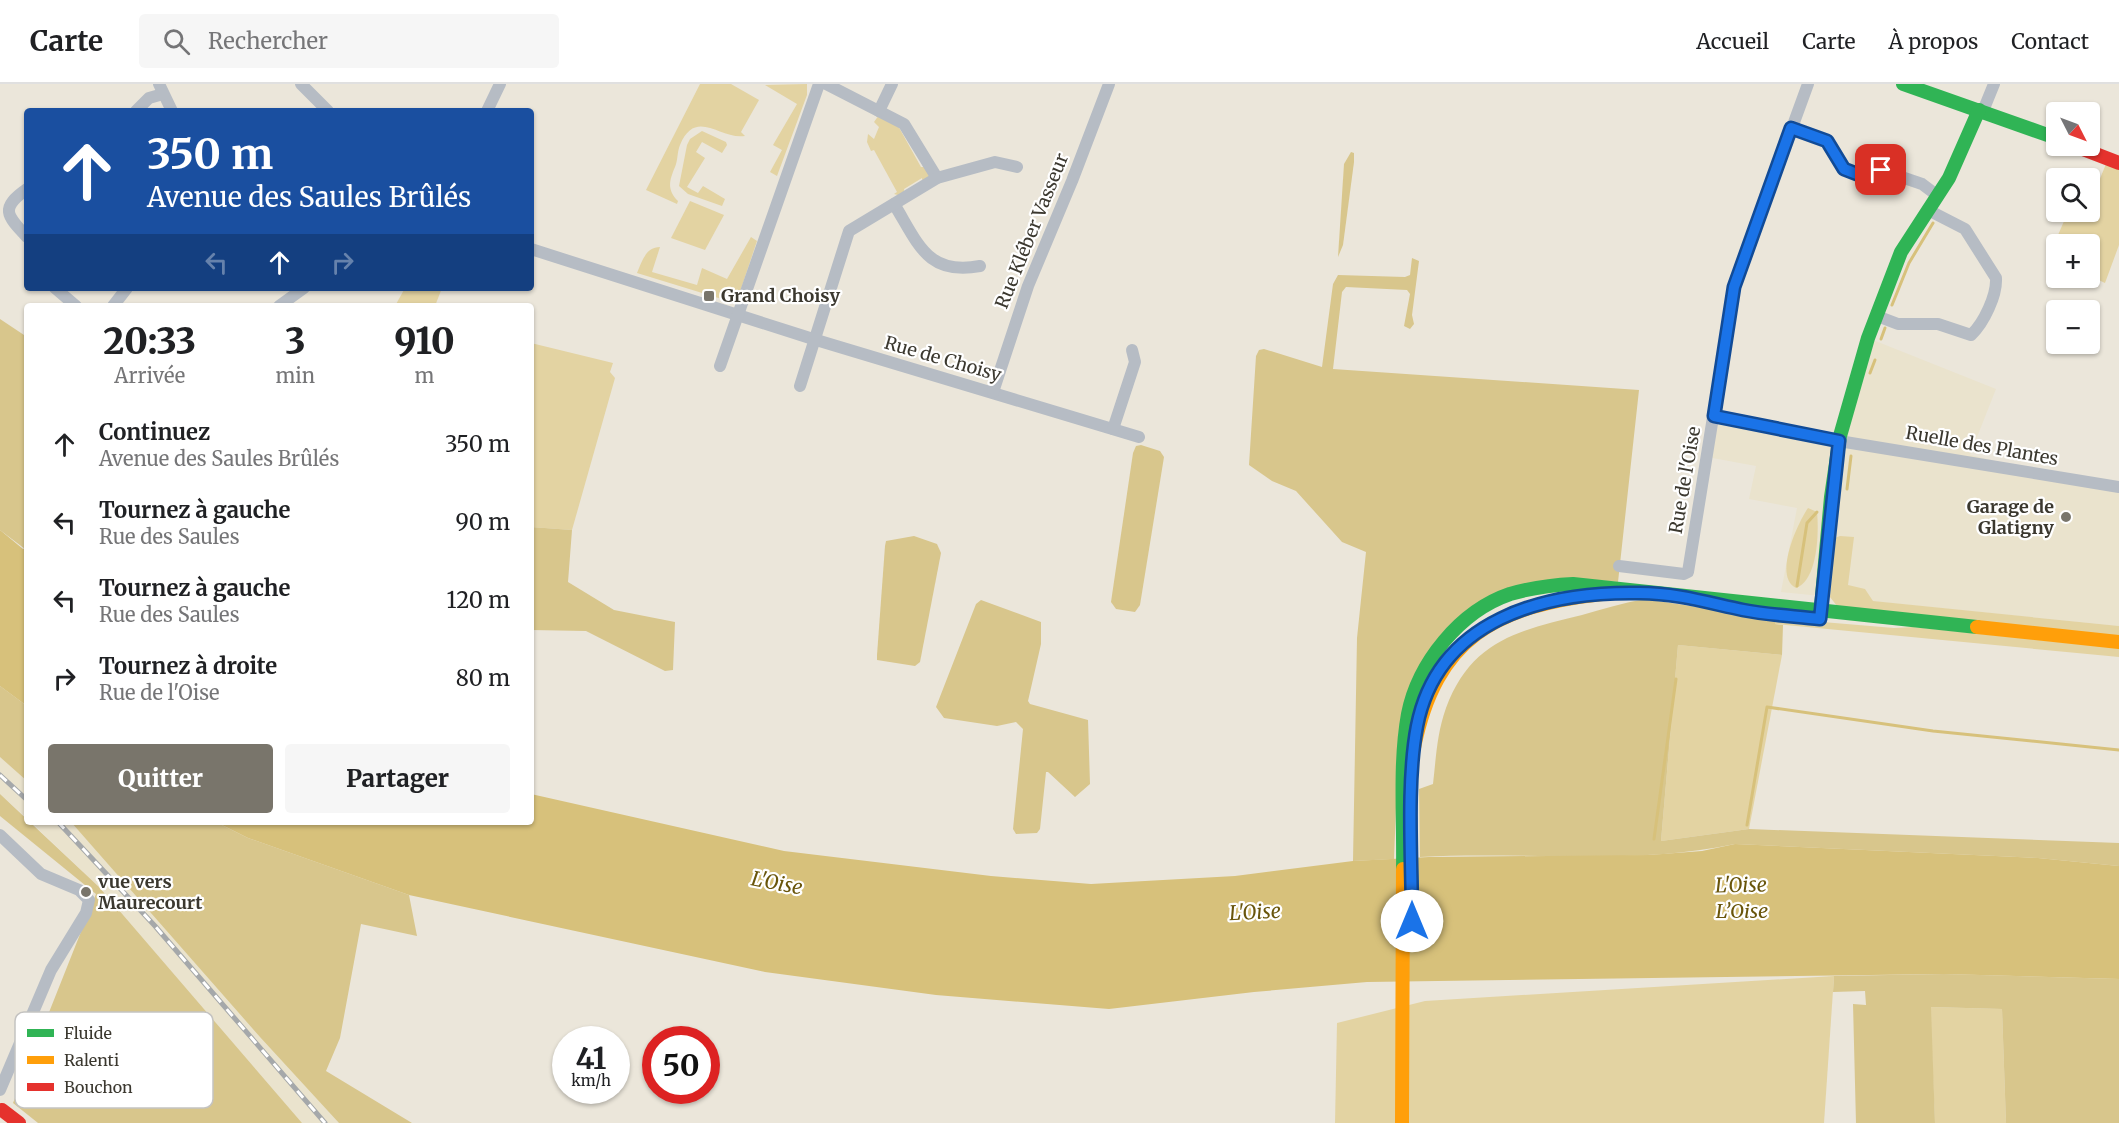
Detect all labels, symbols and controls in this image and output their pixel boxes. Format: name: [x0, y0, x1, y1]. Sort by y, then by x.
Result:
search box: [139, 14, 559, 68]
text: Carte: [30, 23, 103, 59]
icon: search: [160, 25, 193, 58]
text: Rechercher: [208, 27, 328, 55]
text: Accueil: [1696, 28, 1769, 55]
text: Carte: [1802, 28, 1856, 55]
text: À propos: [1889, 28, 1978, 55]
text: Contact: [2011, 28, 2089, 55]
north arrow: [2046, 102, 2100, 156]
map controls: [2046, 102, 2100, 354]
text: 350 m: [147, 128, 273, 180]
icon: ahead: [48, 132, 126, 210]
pin: [1855, 144, 1906, 195]
street label: Rue Kléber Vasseur: [990, 150, 1073, 312]
icon: arrive: [1864, 153, 1897, 186]
button: search: [2046, 168, 2100, 222]
text: Avenue des Saules Brûlés: [147, 180, 471, 214]
button: +: [2046, 234, 2100, 288]
icon: left: [200, 246, 233, 279]
icon: ahead: [263, 246, 296, 279]
icon: right: [326, 246, 359, 279]
place label: Grand Choisy: [721, 284, 840, 307]
marker: Grand Choisy: [702, 289, 716, 303]
button: −: [2046, 300, 2100, 354]
text: 20:33: [103, 319, 196, 364]
text: 3: [285, 319, 306, 364]
text: 910: [394, 319, 455, 364]
street label: Rue de Choisy: [882, 331, 1005, 386]
text: Arrivée: [114, 363, 185, 388]
text: min: [275, 363, 315, 388]
text: m: [415, 363, 434, 388]
text: Continuez: [99, 418, 210, 446]
street label: Ruelle des Plantes: [1904, 421, 2060, 470]
street label: Rue de l'Oise: [1664, 425, 1705, 535]
icon: ahead: [48, 428, 81, 461]
text: 350 m: [445, 430, 510, 458]
text: Avenue des Saules Brûlés: [99, 446, 339, 471]
place label: Garage de Glatigny: [1967, 495, 2054, 539]
text: Tournez à gauche: [99, 496, 290, 524]
icon: left: [48, 506, 81, 539]
text: 90 m: [455, 508, 510, 536]
marker: Garage de Glatigny: [2059, 510, 2073, 524]
text: Rue des Saules: [99, 524, 239, 549]
text: Tournez à gauche: [99, 574, 290, 602]
icon: left: [48, 584, 81, 617]
text: 120 m: [446, 586, 510, 614]
text: Rue des Saules: [99, 602, 239, 627]
text: Tournez à droite: [99, 652, 277, 680]
icon: right: [48, 662, 81, 695]
text: 80 m: [456, 664, 510, 692]
text: Rue de l'Oise: [99, 680, 219, 705]
button: Quitter: [48, 744, 273, 813]
button: Partager: [285, 744, 510, 813]
water label: L'Oise: [749, 865, 805, 900]
place label: vue vers Maurecourt: [97, 870, 203, 914]
water label: L'Oise: [1715, 872, 1767, 897]
marker: vue vers Maurecourt: [79, 885, 93, 899]
position arrow: [1380, 889, 1444, 953]
water label: L'Oise: [1228, 898, 1281, 925]
water label: L’Oise: [1716, 898, 1768, 923]
legend: [15, 1012, 213, 1108]
text: Fluide: [64, 1023, 112, 1043]
speed limit sign: 50: [642, 1026, 720, 1104]
text: 41: [575, 1039, 607, 1077]
text: Ralenti: [64, 1050, 119, 1070]
text: km/h: [571, 1071, 611, 1090]
text: Bouchon: [64, 1077, 133, 1097]

